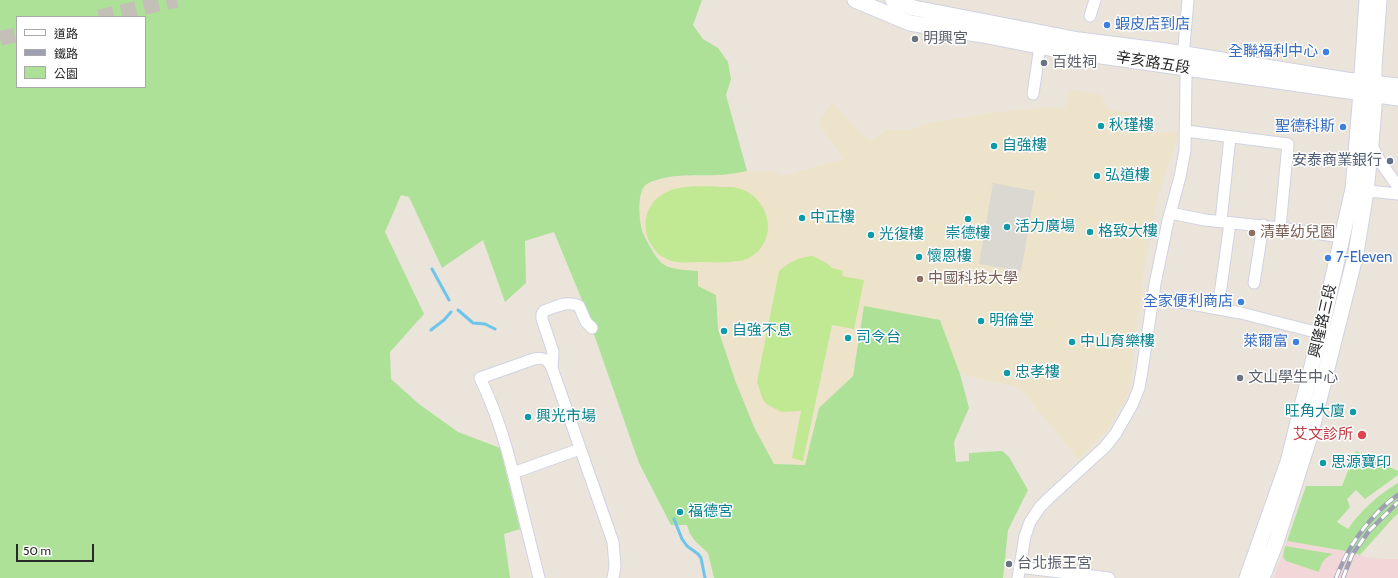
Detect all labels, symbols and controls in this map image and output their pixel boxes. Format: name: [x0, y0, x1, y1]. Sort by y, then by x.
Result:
legend: [16, 16, 146, 88]
place label: 蝦皮店到店: [1115, 16, 1190, 34]
marker: 蝦皮店到店: [1102, 20, 1112, 30]
text: 道路: [54, 26, 78, 41]
place label: 明興宮: [923, 30, 968, 48]
marker: 明興宮: [910, 34, 920, 44]
place label: 全聯福利中心: [1228, 43, 1318, 61]
text: 鐵路: [54, 46, 78, 61]
marker: 全聯福利中心: [1321, 47, 1331, 57]
street label: 辛亥路五段: [1115, 48, 1191, 78]
place label: 百姓祠: [1052, 54, 1097, 72]
marker: 百姓祠: [1039, 58, 1049, 68]
text: 公園: [54, 66, 78, 81]
place label: 秋瑾樓: [1109, 117, 1154, 135]
place label: 聖德科斯: [1275, 118, 1335, 136]
marker: 秋瑾樓: [1096, 121, 1106, 131]
marker: 聖德科斯: [1338, 122, 1348, 132]
place label: 自強樓: [1002, 137, 1047, 155]
marker: 自強樓: [989, 141, 999, 151]
place label: 安泰商業銀行: [1292, 152, 1382, 170]
marker: 安泰商業銀行: [1385, 156, 1395, 166]
place label: 弘道樓: [1105, 167, 1150, 185]
marker: 弘道樓: [1092, 171, 1102, 181]
place label: 中正樓: [810, 209, 855, 227]
marker: 中正樓: [797, 213, 807, 223]
marker: 崇德樓: [963, 214, 973, 224]
place label: 活力廣場: [1015, 218, 1075, 236]
marker: 活力廣場: [1002, 222, 1012, 232]
place label: 格致大樓: [1098, 223, 1158, 241]
place label: 清華幼兒園: [1260, 224, 1335, 242]
place label: 崇德樓: [946, 225, 990, 243]
place label: 光復樓: [879, 226, 924, 244]
marker: 格致大樓: [1085, 227, 1095, 237]
marker: 清華幼兒園: [1247, 228, 1257, 238]
marker: 光復樓: [866, 230, 876, 240]
place label: 懷恩樓: [927, 248, 972, 266]
place label: 7-Eleven: [1336, 249, 1392, 267]
marker: 懷恩樓: [914, 252, 924, 262]
marker: 7-Eleven: [1323, 253, 1333, 263]
place label: 中國科技大學: [928, 270, 1018, 288]
marker: 中國科技大學: [915, 274, 925, 284]
street label: 興隆路三段: [1306, 282, 1340, 360]
place label: 全家便利商店: [1143, 293, 1233, 311]
marker: 全家便利商店: [1236, 297, 1246, 307]
place label: 明倫堂: [989, 312, 1034, 330]
marker: 明倫堂: [976, 316, 986, 326]
place label: 自強不息: [732, 322, 792, 340]
marker: 自強不息: [719, 326, 729, 336]
place label: 司令台: [856, 329, 901, 347]
marker: 司令台: [843, 333, 853, 343]
place label: 中山育樂樓: [1080, 333, 1155, 351]
place label: 萊爾富: [1243, 333, 1288, 351]
marker: 中山育樂樓: [1067, 337, 1077, 347]
marker: 萊爾富: [1291, 337, 1301, 347]
place label: 忠孝樓: [1015, 364, 1060, 382]
marker: 忠孝樓: [1002, 368, 1012, 378]
place label: 文山學生中心: [1248, 369, 1338, 387]
marker: 文山學生中心: [1235, 373, 1245, 383]
place label: 旺角大廈: [1285, 403, 1345, 421]
marker: 旺角大廈: [1348, 407, 1358, 417]
place label: 興光市場: [536, 408, 596, 426]
marker: 興光市場: [523, 412, 533, 422]
place label: 艾文診所: [1293, 426, 1353, 444]
marker: 艾文診所: [1356, 429, 1368, 441]
place label: 思源寶印: [1331, 454, 1391, 472]
marker: 思源寶印: [1318, 458, 1328, 468]
place label: 福德宮: [688, 503, 733, 521]
marker: 福德宮: [675, 507, 685, 517]
scale bar: [18, 536, 96, 562]
text: 50 m: [23, 543, 51, 558]
place label: 台北振王宮: [1017, 555, 1092, 573]
marker: 台北振王宮: [1004, 559, 1014, 569]

